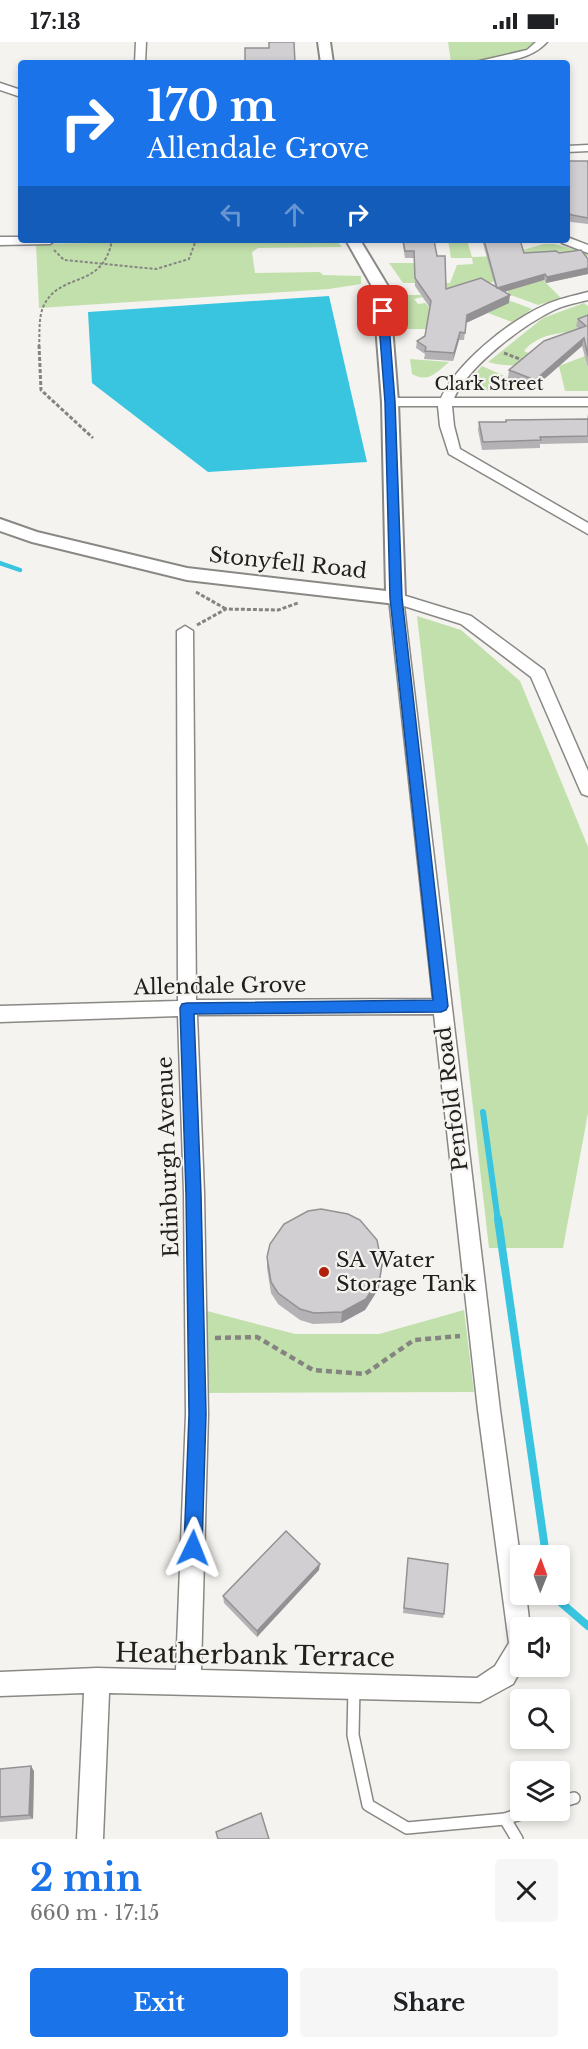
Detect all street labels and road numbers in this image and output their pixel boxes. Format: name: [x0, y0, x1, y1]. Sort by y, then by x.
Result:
street label: Clark Street: [435, 373, 544, 395]
street label: Stonyfell Road: [208, 542, 368, 584]
street label: Allendale Grove: [132, 971, 307, 1001]
street label: Penfold Road: [430, 1025, 474, 1173]
street label: Edinburgh Avenue: [151, 1056, 185, 1258]
street label: Heatherbank Terrace: [115, 1637, 395, 1673]

